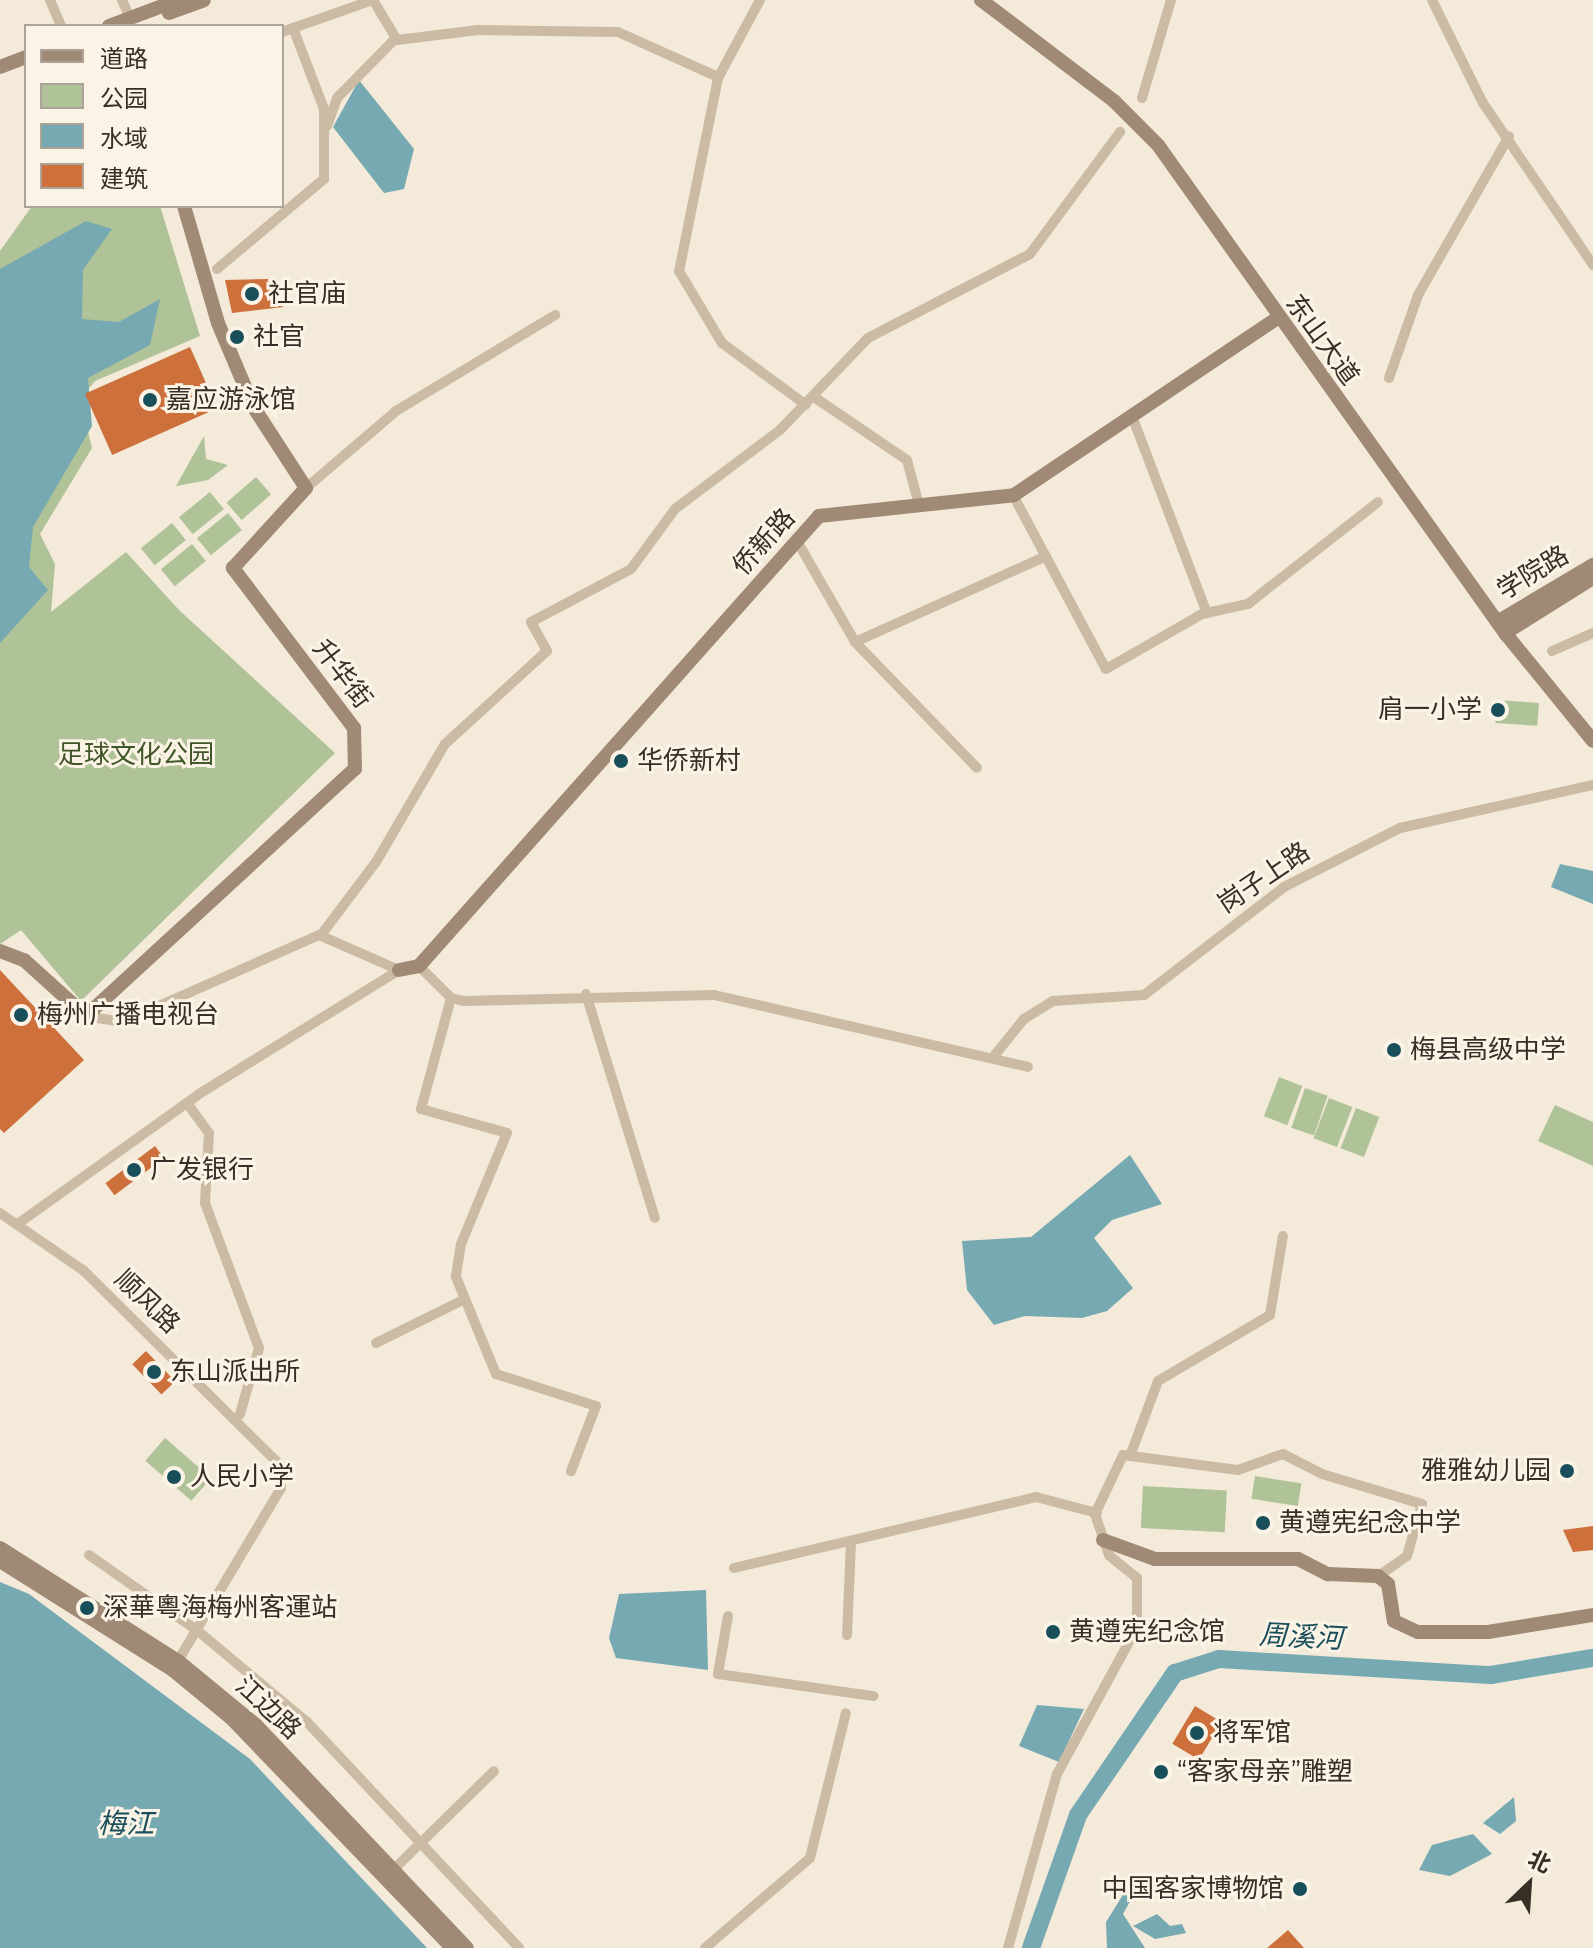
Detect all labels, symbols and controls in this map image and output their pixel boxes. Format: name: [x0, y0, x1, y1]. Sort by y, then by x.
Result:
legend: [24, 24, 284, 208]
text: 道路: [100, 44, 148, 73]
text: 公园: [100, 84, 148, 113]
text: 水域: [100, 124, 148, 153]
text: 建筑: [100, 164, 148, 193]
place label: 社官庙: [268, 278, 346, 310]
marker: 社官庙: [243, 285, 261, 303]
street label: 东山大道: [1279, 289, 1365, 391]
place label: 社官: [253, 321, 305, 353]
marker: 社官: [228, 328, 246, 346]
place label: 嘉应游泳馆: [166, 384, 296, 416]
marker: 嘉应游泳馆: [141, 391, 159, 409]
street label: 侨新路: [726, 503, 802, 581]
street label: 学院路: [1492, 540, 1574, 606]
street label: 升华街: [306, 633, 378, 715]
place label: 肩一小学: [1378, 694, 1482, 726]
marker: 肩一小学: [1489, 701, 1507, 719]
park label: 足球文化公园: [58, 739, 214, 771]
place label: 华侨新村: [637, 745, 741, 777]
marker: 华侨新村: [612, 752, 630, 770]
street label: 岗子上路: [1212, 836, 1316, 920]
place label: 梅州广播电视台: [37, 999, 219, 1031]
marker: 梅州广播电视台: [12, 1006, 30, 1024]
place label: 梅县高级中学: [1410, 1034, 1566, 1066]
marker: 梅县高级中学: [1385, 1041, 1403, 1059]
place label: 广发银行: [150, 1154, 254, 1186]
marker: 广发银行: [125, 1161, 143, 1179]
street label: 顺风路: [108, 1264, 186, 1340]
place label: 东山派出所: [170, 1356, 300, 1388]
marker: 东山派出所: [145, 1363, 163, 1381]
place label: 雅雅幼儿园: [1421, 1455, 1551, 1487]
place label: 人民小学: [190, 1461, 294, 1493]
marker: 雅雅幼儿园: [1558, 1462, 1576, 1480]
marker: 人民小学: [165, 1468, 183, 1486]
place label: 黄遵宪纪念中学: [1279, 1507, 1461, 1539]
marker: 黄遵宪纪念中学: [1254, 1514, 1272, 1532]
place label: 深華粵海梅州客運站: [103, 1592, 337, 1624]
marker: 深華粵海梅州客運站: [78, 1599, 96, 1617]
place label: 黄遵宪纪念馆: [1069, 1616, 1225, 1648]
water label: 周溪河: [1258, 1617, 1344, 1655]
marker: 黄遵宪纪念馆: [1044, 1623, 1062, 1641]
street label: 江边路: [229, 1670, 307, 1746]
place label: 将军馆: [1213, 1717, 1291, 1749]
marker: 将军馆: [1188, 1724, 1206, 1742]
place label: “客家母亲”雕塑: [1177, 1756, 1353, 1788]
marker: “客家母亲”雕塑: [1152, 1763, 1170, 1781]
water label: 梅江: [98, 1806, 154, 1840]
north arrow: [1489, 1844, 1569, 1924]
text: 北: [1524, 1845, 1555, 1879]
place label: 中国客家博物馆: [1102, 1873, 1284, 1905]
marker: 中国客家博物馆: [1291, 1880, 1309, 1898]

